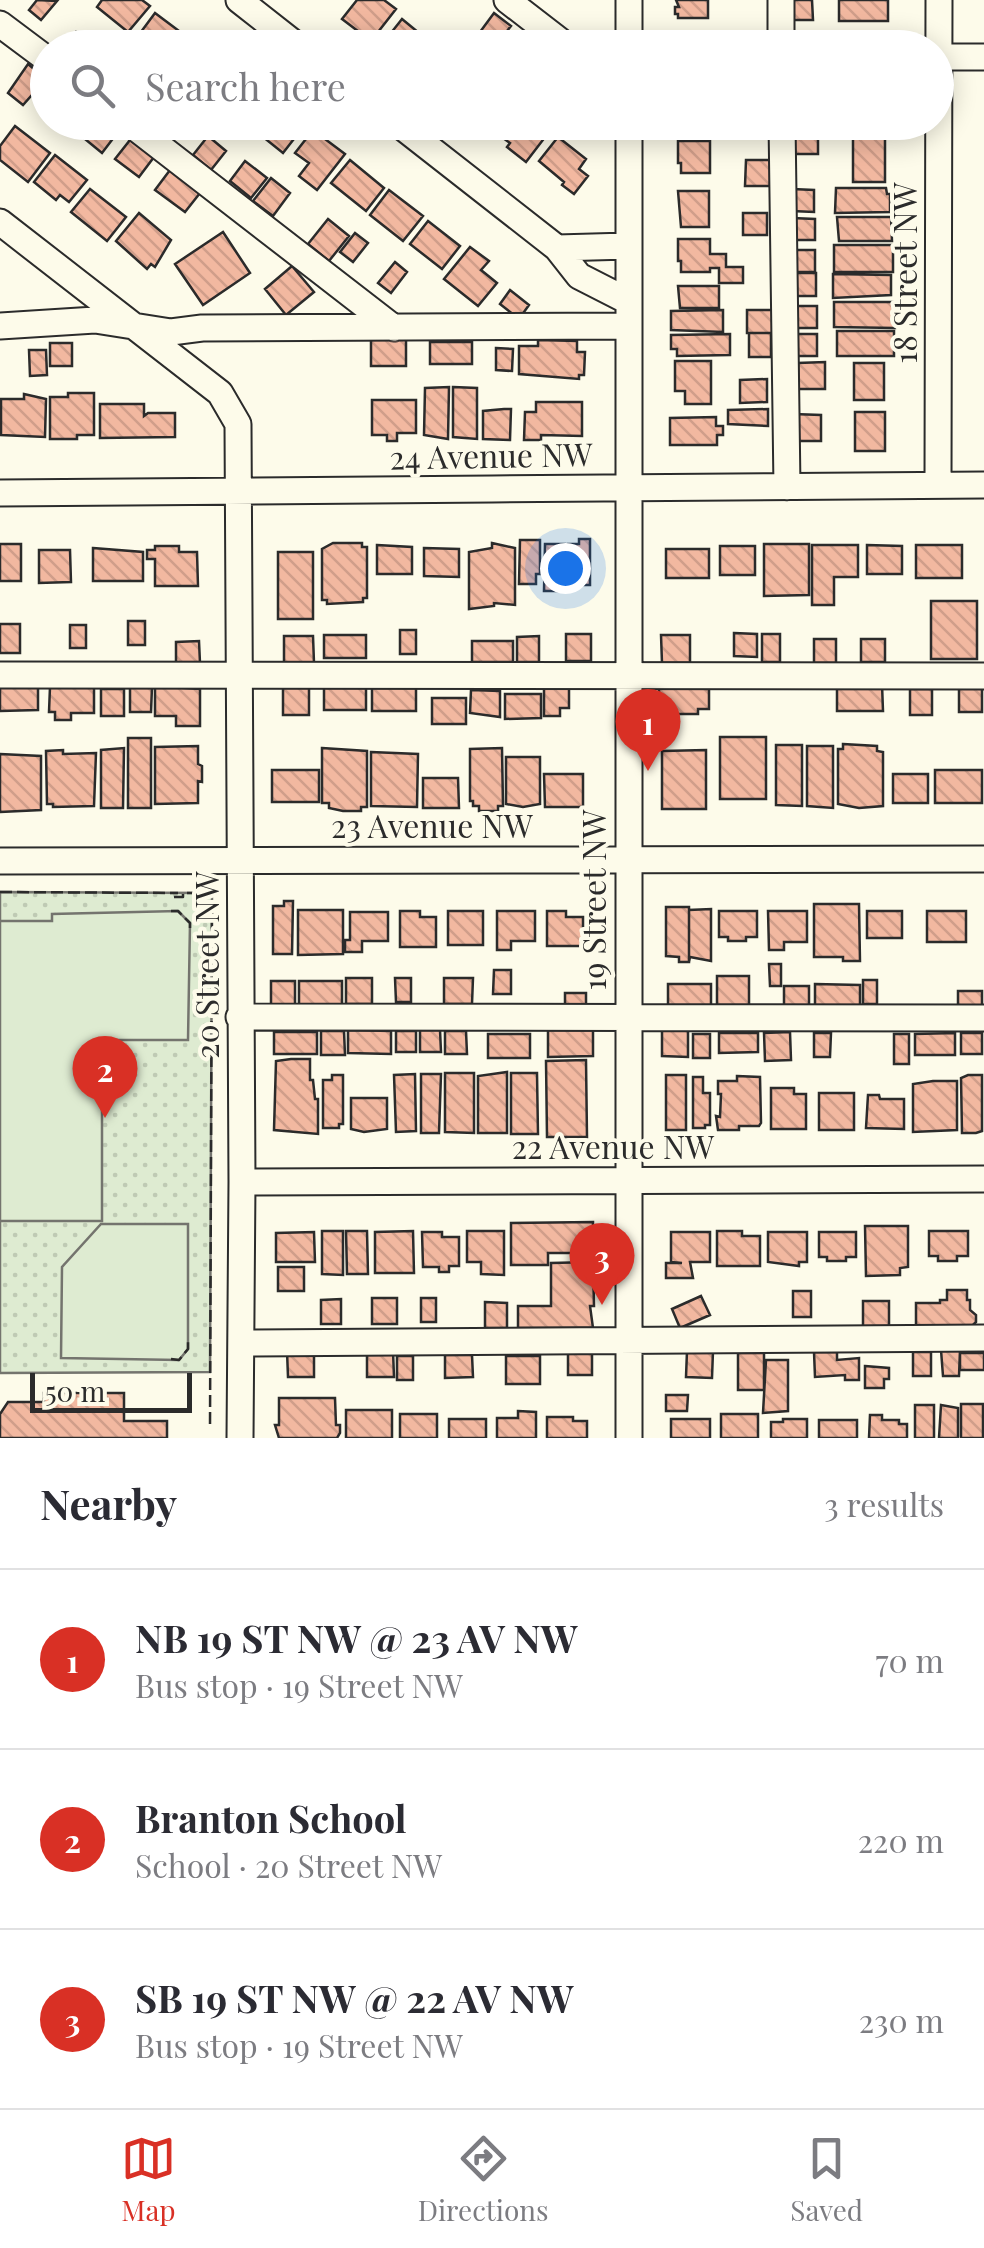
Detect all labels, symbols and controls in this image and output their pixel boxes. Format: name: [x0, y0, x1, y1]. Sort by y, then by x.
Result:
search box: [30, 30, 954, 140]
icon: search: [65, 58, 120, 113]
text: Search here: [145, 60, 346, 111]
street label: 18 Street NW: [882, 181, 925, 364]
street label: 24 Avenue NW: [389, 431, 594, 478]
your location: [540, 543, 591, 594]
pin: 1: [616, 688, 680, 771]
street label: 23 Avenue NW: [331, 803, 534, 846]
street label: 19 Street NW: [571, 808, 614, 991]
street label: 20 Street NW: [184, 870, 227, 1059]
pin: 2: [72, 1036, 138, 1118]
street label: 22 Avenue NW: [512, 1124, 715, 1167]
pin: 3: [570, 1222, 634, 1305]
scale bar: [30, 1368, 192, 1412]
text: 50 m: [45, 1372, 105, 1409]
text: Nearby: [40, 1475, 177, 1531]
text: 3 results: [824, 1482, 944, 1525]
text: NB 19 ST NW @ 23 AV NW: [135, 1612, 578, 1663]
text: 1: [66, 1638, 79, 1681]
text: 70 m: [875, 1638, 944, 1681]
text: Bus stop · 19 Street NW: [135, 1663, 463, 1706]
text: Branton School: [135, 1792, 407, 1843]
text: 2: [64, 1818, 81, 1861]
text: 220 m: [858, 1818, 944, 1861]
text: School · 20 Street NW: [135, 1843, 442, 1886]
text: SB 19 ST NW @ 22 AV NW: [135, 1972, 573, 2023]
text: 3: [65, 1998, 80, 2041]
text: 230 m: [859, 1998, 944, 2041]
text: Bus stop · 19 Street NW: [135, 2023, 463, 2066]
tab: Map: [121, 2131, 176, 2228]
tab: Directions: [418, 2131, 549, 2228]
tab: Saved: [790, 2131, 863, 2228]

